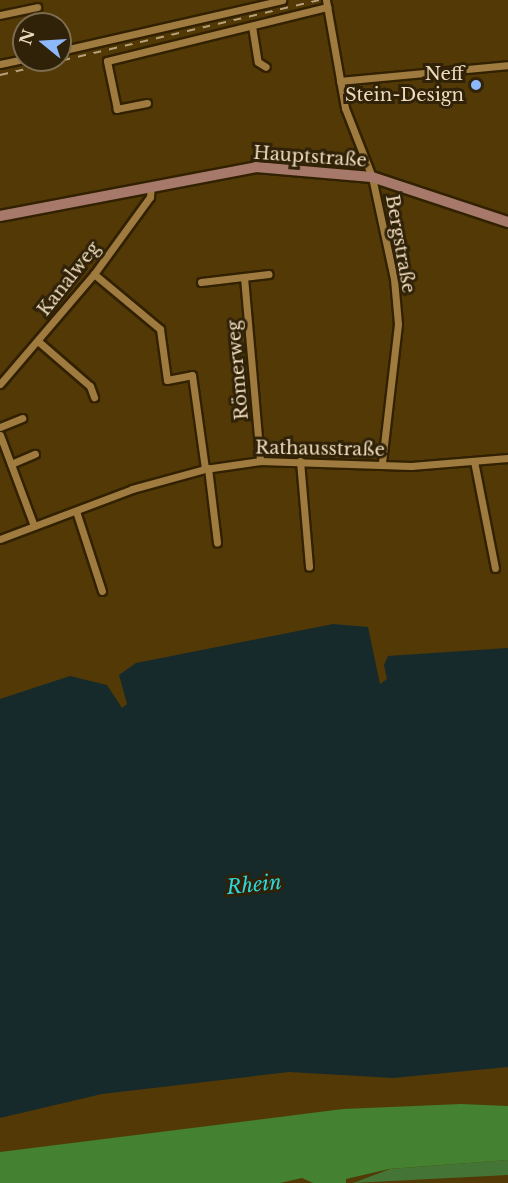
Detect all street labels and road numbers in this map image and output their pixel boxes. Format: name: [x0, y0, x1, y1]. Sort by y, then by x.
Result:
street label: Hauptstraße: [252, 142, 368, 172]
street label: Bergstraße: [381, 193, 419, 295]
street label: Kanalweg: [33, 238, 105, 320]
street label: Römerweg: [223, 319, 253, 421]
street label: Rathausstraße: [255, 437, 385, 461]

